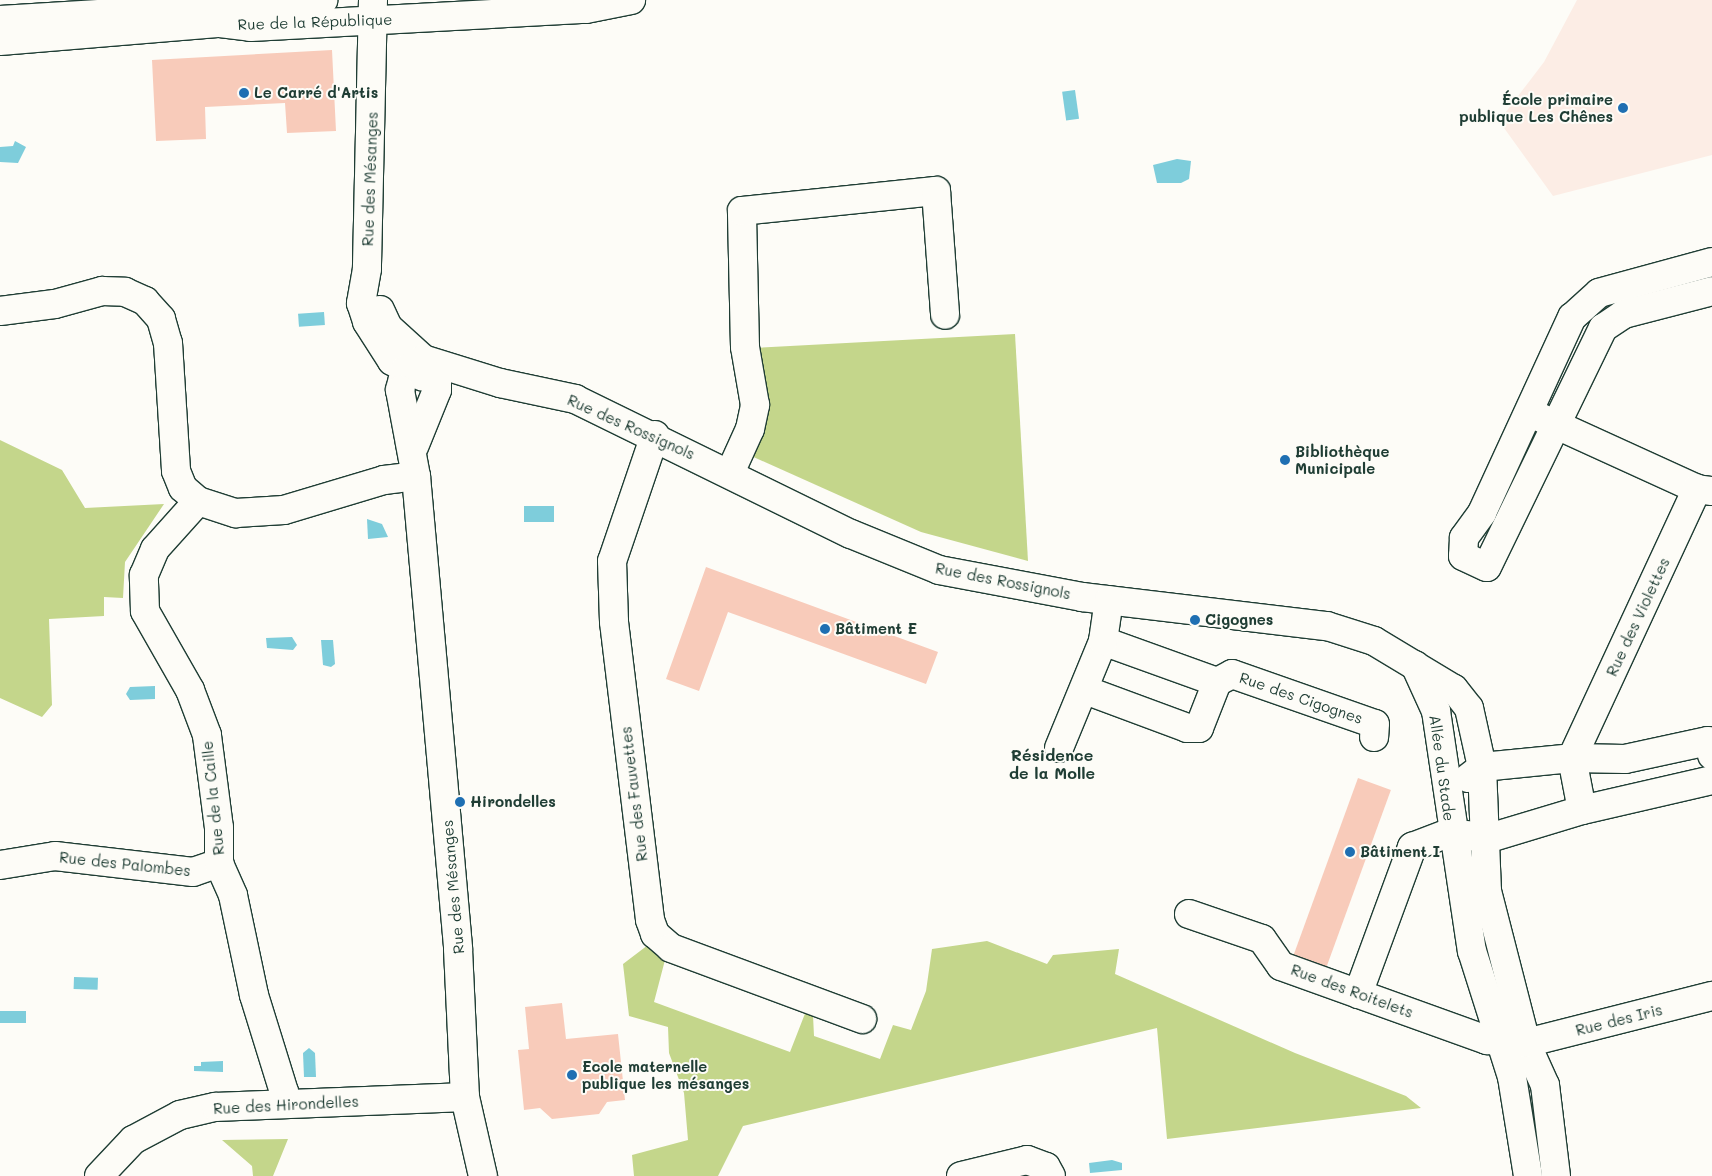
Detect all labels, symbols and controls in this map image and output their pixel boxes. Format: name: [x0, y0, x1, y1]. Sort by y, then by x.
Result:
street label: Rue de la République: [237, 10, 393, 34]
place label: Le Carré d'Artis: [254, 84, 378, 102]
marker: Le Carré d'Artis: [238, 87, 250, 99]
place label: École primaire publique Les Chênes: [1459, 90, 1613, 125]
marker: École primaire publique Les Chênes: [1617, 102, 1629, 114]
street label: Rue des Mésanges: [359, 111, 381, 247]
street label: Rue des Rossignols: [565, 391, 697, 463]
place label: Bibliothèque Municipale: [1295, 442, 1389, 477]
marker: Bibliothèque Municipale: [1279, 454, 1291, 466]
street label: Rue des Violettes: [1603, 555, 1673, 679]
street label: Rue des Rossignols: [934, 559, 1072, 603]
place label: Cigognes: [1205, 611, 1273, 629]
marker: Cigognes: [1189, 614, 1201, 626]
place label: Bâtiment E: [835, 620, 917, 638]
marker: Bâtiment E: [819, 623, 831, 635]
street label: Rue des Cigognes: [1237, 668, 1365, 728]
street label: Allée du Stade: [1426, 714, 1458, 822]
street label: Rue des Fauvettes: [617, 726, 651, 862]
street label: Rue de la Caille: [198, 740, 228, 856]
district label: Résidence de la Molle: [1009, 745, 1095, 783]
place label: Hirondelles: [470, 793, 556, 811]
marker: Hirondelles: [454, 796, 466, 808]
street label: Rue des Mésanges: [438, 819, 468, 955]
place label: Bâtiment I: [1360, 843, 1440, 861]
marker: Bâtiment I: [1344, 846, 1356, 858]
street label: Rue des Palombes: [58, 848, 192, 880]
street label: Rue des Roitelets: [1288, 961, 1416, 1021]
street label: Rue des Iris: [1574, 1001, 1664, 1039]
place label: Ecole maternelle publique les mésanges: [582, 1057, 749, 1092]
marker: Ecole maternelle publique les mésanges: [566, 1069, 578, 1081]
street label: Rue des Hirondelles: [213, 1092, 359, 1118]

